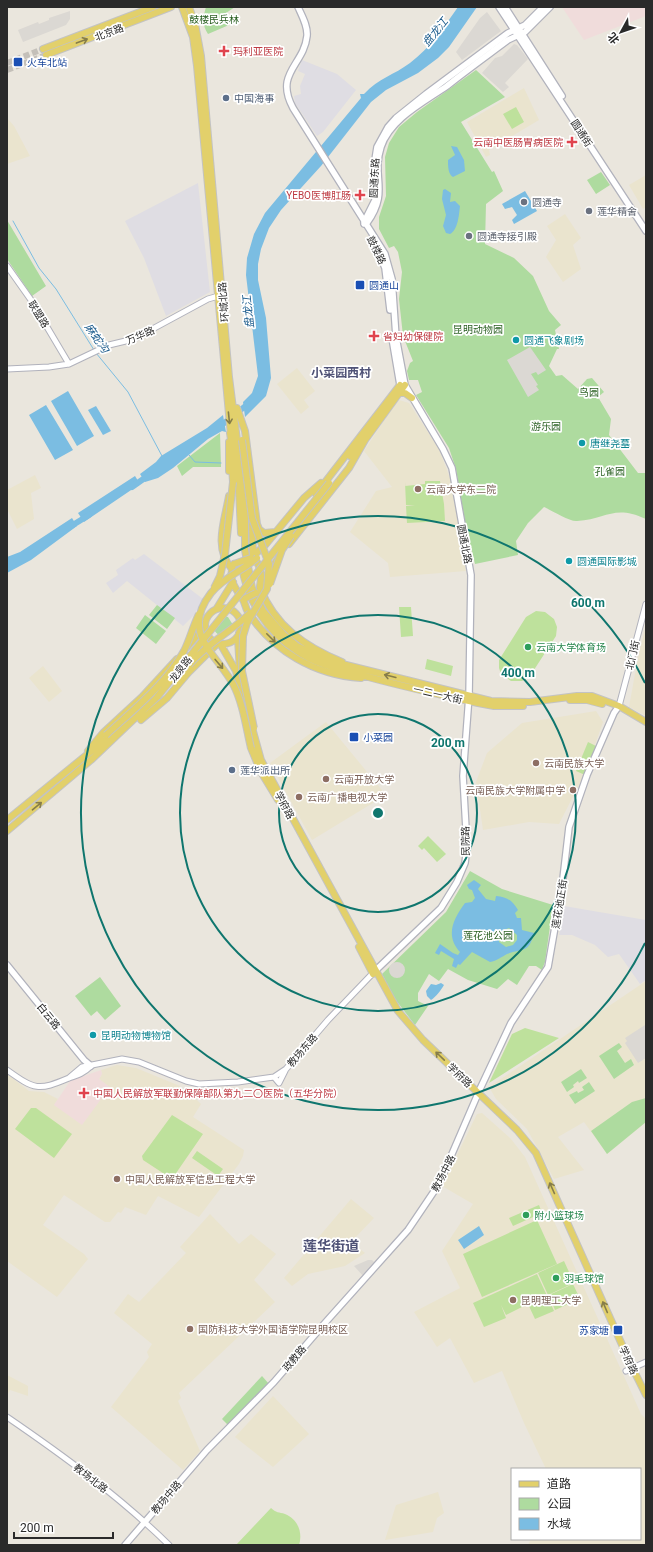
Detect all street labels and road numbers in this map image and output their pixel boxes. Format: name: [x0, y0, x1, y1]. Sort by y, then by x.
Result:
street label: 北京路: [93, 22, 125, 43]
street label: 圆通街: [569, 118, 594, 149]
street label: 圆通东路: [368, 158, 381, 198]
street label: 鼓楼路: [365, 234, 388, 266]
street label: 环城北路: [217, 282, 230, 322]
street label: 联盟路: [26, 299, 51, 330]
street label: 万华路: [124, 325, 156, 346]
street label: 圆通北路: [455, 523, 474, 565]
street label: 北门街: [624, 639, 641, 671]
street label: 龙泉路: [167, 654, 194, 685]
street label: 一二一大街: [412, 684, 463, 705]
street label: 学府路: [273, 789, 296, 821]
street label: 民院路: [460, 826, 471, 856]
street label: 莲花池正街: [550, 879, 569, 930]
street label: 白云路: [35, 1001, 62, 1031]
street label: 教场东路: [285, 1032, 320, 1069]
street label: 学府路: [445, 1061, 474, 1090]
street label: 教场中路: [429, 1153, 457, 1194]
street label: 政教路: [281, 1343, 308, 1373]
street label: 学府路: [617, 1344, 640, 1376]
street label: 教场北路: [72, 1462, 110, 1495]
street label: 教场中路: [149, 1479, 184, 1516]

